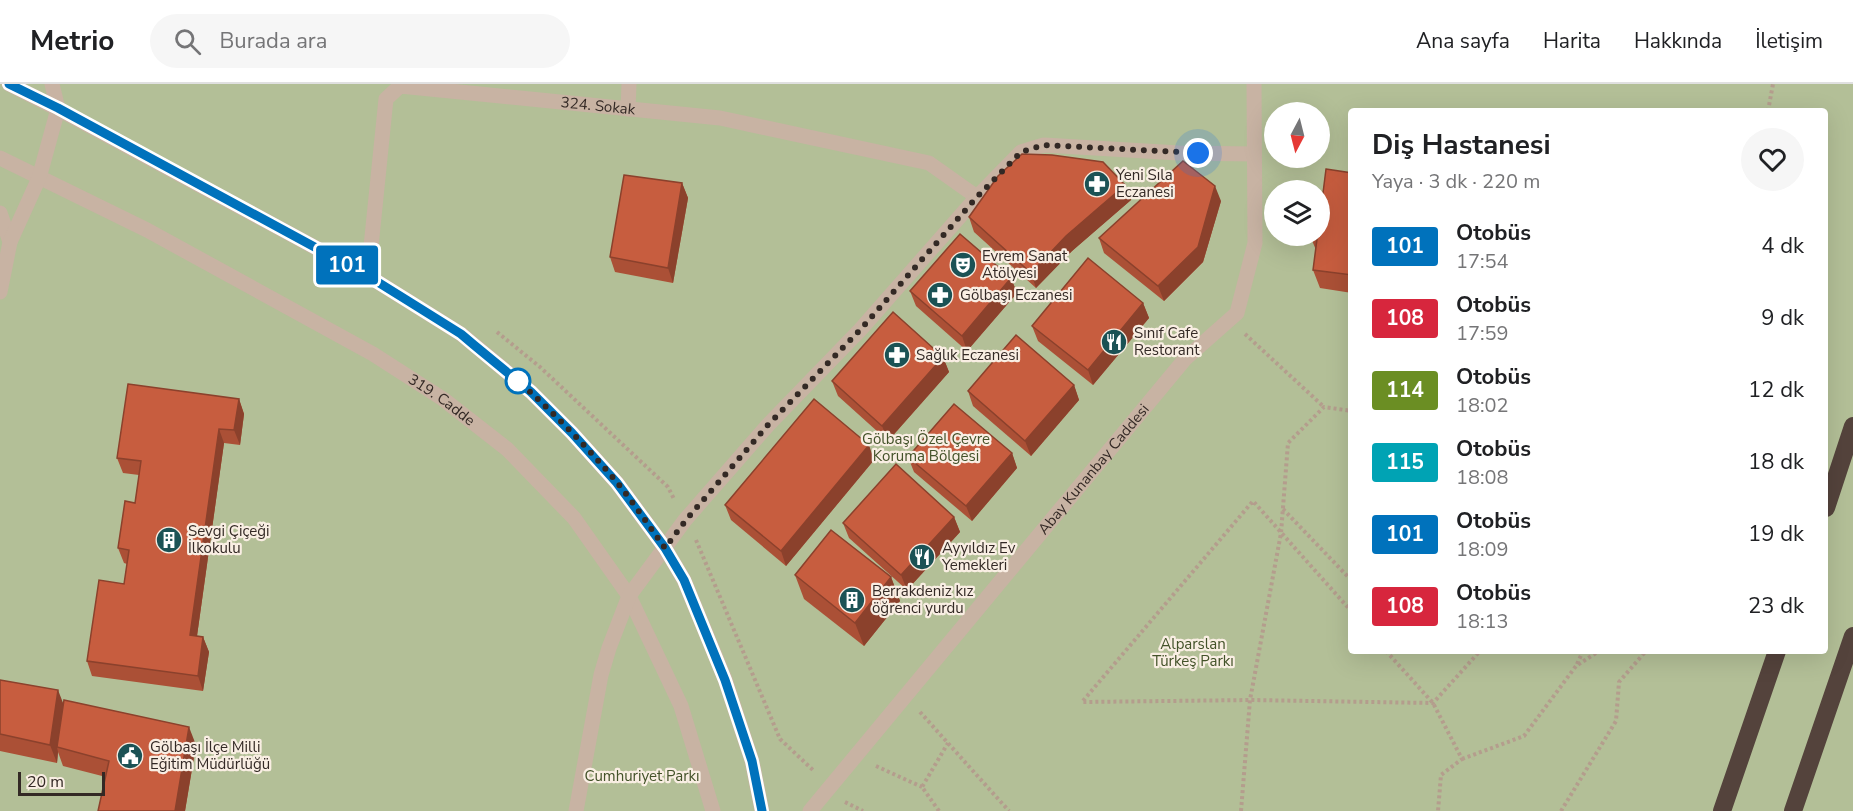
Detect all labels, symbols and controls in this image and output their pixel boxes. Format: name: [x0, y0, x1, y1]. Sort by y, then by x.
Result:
search box: [150, 14, 570, 68]
text: Metrio: [30, 22, 114, 60]
icon: search: [171, 25, 204, 58]
text: Burada ara: [219, 26, 327, 56]
text: Ana sayfa: [1416, 27, 1510, 55]
text: Harita: [1543, 27, 1601, 55]
text: Hakkında: [1634, 27, 1722, 55]
text: İletişim: [1755, 27, 1823, 55]
street label: 324. Sokak: [560, 92, 637, 120]
north arrow: [1264, 102, 1330, 168]
map controls: [1264, 102, 1330, 246]
text: Diş Hastanesi: [1372, 126, 1551, 164]
button: heart: [1741, 128, 1804, 191]
your location: [1183, 138, 1213, 168]
place label: Yeni Sıla Eczanesi: [1115, 165, 1174, 202]
text: Yaya · 3 dk · 220 m: [1372, 168, 1540, 195]
pharmacy icon: Yeni Sıla Eczanesi: [1082, 169, 1112, 199]
button: layers: [1264, 180, 1330, 246]
text: Otobüs: [1456, 218, 1531, 248]
text: 4 dk: [1761, 231, 1804, 261]
text: 101: [1386, 232, 1424, 260]
line badge: 101: [312, 246, 382, 285]
place label: Evrem Sanat Atölyesi: [982, 246, 1068, 283]
text: 17:54: [1456, 248, 1509, 275]
theatre icon: Evrem Sanat Atölyesi: [948, 250, 978, 280]
text: 101: [328, 251, 366, 279]
pharmacy icon: Gölbaşı Eczanesi: [925, 280, 955, 310]
place label: Gölbaşı Eczanesi: [960, 285, 1073, 305]
text: Otobüs: [1456, 290, 1531, 320]
text: 9 dk: [1761, 303, 1804, 333]
text: 108: [1386, 304, 1424, 332]
text: 17:59: [1456, 320, 1509, 347]
place label: Sınıf Cafe Restorant: [1134, 323, 1200, 360]
restaurant icon: Sınıf Cafe Restorant: [1099, 327, 1129, 357]
pharmacy icon: Sağlık Eczanesi: [882, 340, 912, 370]
place label: Sağlık Eczanesi: [916, 345, 1019, 365]
text: Otobüs: [1456, 362, 1531, 392]
unlabelled marker: [505, 368, 531, 394]
street label: 319. Cadde: [404, 369, 479, 430]
text: 12 dk: [1748, 375, 1804, 405]
text: 114: [1386, 376, 1424, 404]
text: 18:02: [1456, 392, 1509, 419]
street label: Abay Kunanbay Caddesi: [1033, 400, 1154, 539]
park label: Gölbaşı Özel Çevre Koruma Bölgesi: [862, 429, 990, 466]
text: Otobüs: [1456, 434, 1531, 464]
text: 18 dk: [1748, 447, 1804, 477]
text: 115: [1386, 448, 1424, 476]
text: 18:08: [1456, 464, 1509, 491]
text: Otobüs: [1456, 506, 1531, 536]
text: 19 dk: [1748, 519, 1804, 549]
text: 101: [1386, 520, 1424, 548]
place label: Sevgi Çiçeği İlkokulu: [188, 521, 269, 558]
building icon: Sevgi Çiçeği İlkokulu: [154, 525, 184, 555]
text: 18:09: [1456, 536, 1509, 563]
place label: Ayyıldız Ev Yemekleri: [941, 538, 1016, 575]
restaurant icon: Ayyıldız Ev Yemekleri: [907, 542, 937, 572]
text: Otobüs: [1456, 578, 1531, 608]
place label: Berrakdeniz kız öğrenci yurdu: [872, 581, 974, 618]
building icon: Berrakdeniz kız öğrenci yurdu: [837, 585, 867, 615]
text: 23 dk: [1748, 591, 1804, 621]
text: 108: [1386, 592, 1424, 620]
text: 18:13: [1456, 608, 1509, 635]
park label: Alparslan Türkeş Parkı: [1152, 634, 1234, 671]
place label: Gölbaşı İlçe Milli Eğitim Müdürlüğü: [150, 737, 270, 774]
public building icon: Gölbaşı İlçe Milli Eğitim Müdürlüğü: [115, 741, 145, 771]
park label: Cumhuriyet Parkı: [584, 766, 700, 786]
scale bar: [18, 769, 105, 796]
text: 20 m: [27, 771, 64, 793]

